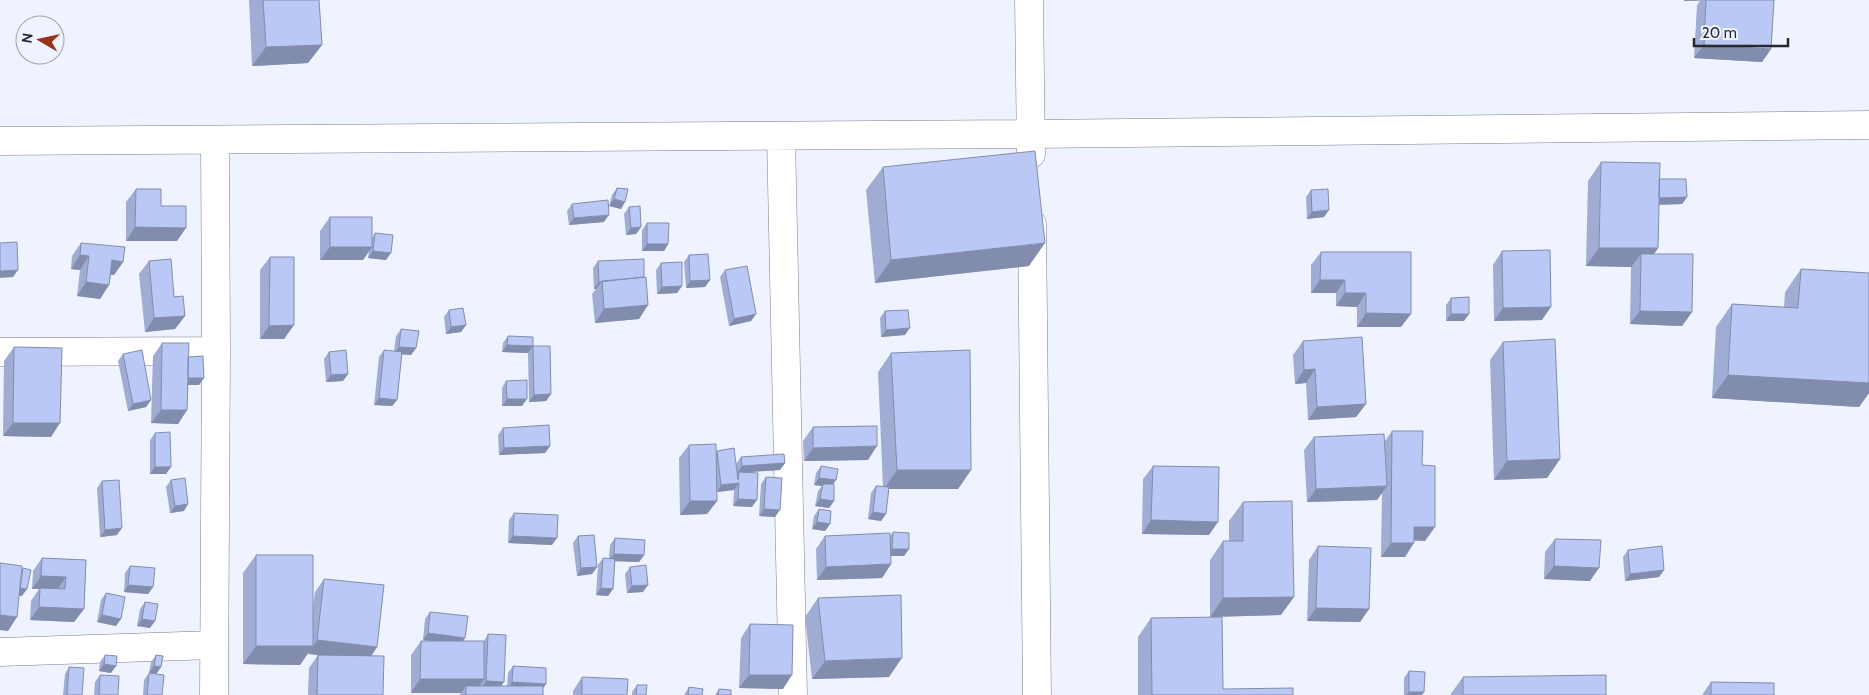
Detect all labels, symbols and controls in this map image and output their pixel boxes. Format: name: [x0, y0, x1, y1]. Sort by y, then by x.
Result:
north arrow: [15, 15, 65, 65]
scale bar: [1694, 15, 1788, 47]
text: 20 m: [1702, 24, 1737, 42]
text: N: [17, 32, 37, 44]

